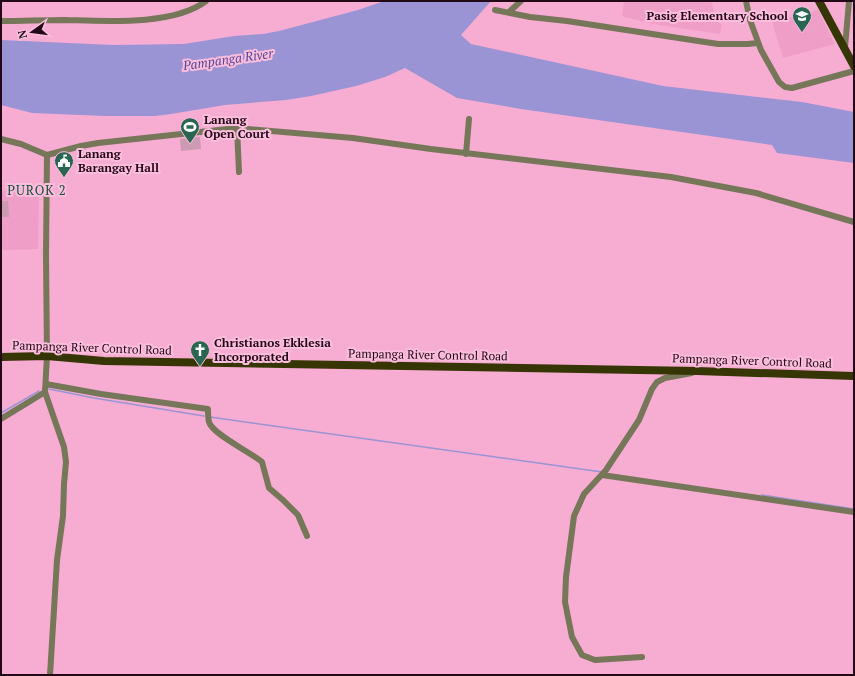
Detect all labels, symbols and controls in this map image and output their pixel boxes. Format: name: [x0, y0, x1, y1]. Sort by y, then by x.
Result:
school or university icon: Pasig Elementary School: [791, 5, 813, 33]
place label: Pasig Elementary School: [647, 8, 788, 23]
north arrow: [12, 12, 52, 52]
text: N: [14, 28, 30, 40]
water label: Pampanga River: [181, 44, 275, 74]
place label: Lanang Open Court: [204, 112, 270, 141]
sports icon: Lanang Open Court: [179, 116, 201, 144]
place label: Lanang Barangay Hall: [78, 146, 159, 175]
public building icon: Lanang Barangay Hall: [53, 150, 75, 178]
district label: PUROK 2: [7, 181, 67, 199]
place label: Christianos Ekklesia Incorporated: [214, 335, 331, 364]
street label: Pampanga River Control Road: [12, 337, 172, 358]
church icon: Christianos Ekklesia Incorporated: [189, 339, 211, 367]
street label: Pampanga River Control Road: [348, 346, 508, 363]
street label: Pampanga River Control Road: [672, 350, 832, 371]

